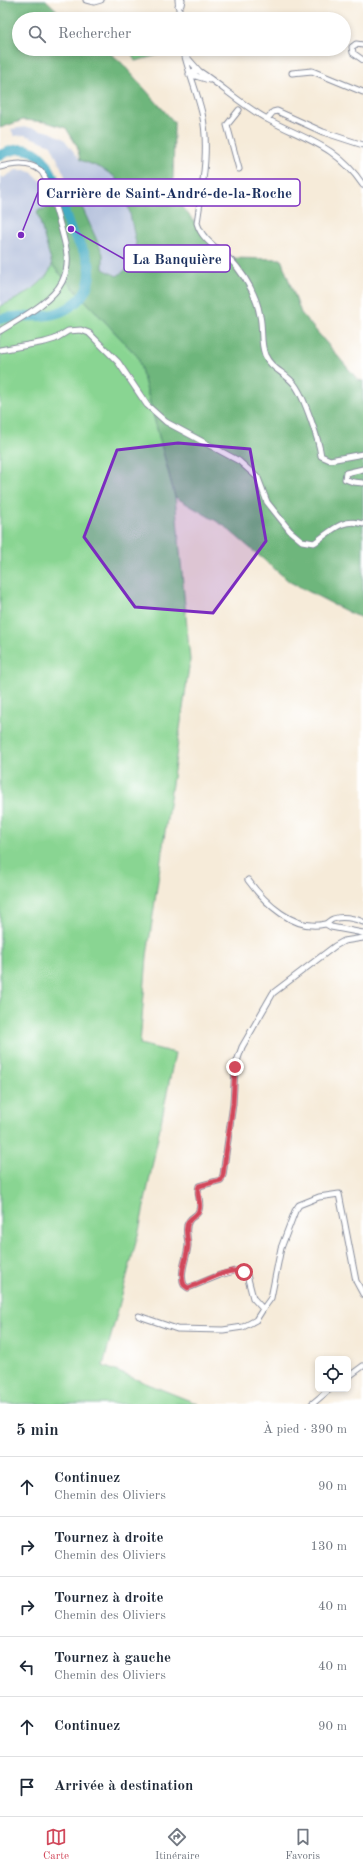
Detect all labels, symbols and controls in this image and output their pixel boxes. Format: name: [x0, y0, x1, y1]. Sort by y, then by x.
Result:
search box: [12, 12, 351, 56]
icon: search: [26, 23, 48, 45]
text: Rechercher: [58, 27, 131, 42]
callout: Carrière de Saint-André-de-la-Roche: [38, 179, 300, 206]
text: Carrière de Saint-André-de-la-Roche: [46, 187, 292, 202]
callout: La Banquière: [124, 245, 230, 272]
text: La Banquière: [132, 253, 222, 268]
route end: [226, 1058, 244, 1076]
route start: [235, 1263, 253, 1281]
map controls: [315, 1356, 351, 1392]
button: locate: [315, 1356, 351, 1392]
text: 5 min: [16, 1422, 59, 1439]
text: À pied · 390 m: [263, 1423, 347, 1436]
text: Continuez: [54, 1471, 120, 1486]
icon: ahead: [16, 1476, 38, 1498]
text: 90 m: [318, 1480, 347, 1493]
text: Chemin des Oliviers: [54, 1489, 166, 1502]
text: Tournez à droite: [54, 1531, 164, 1546]
icon: right: [16, 1536, 38, 1558]
text: 130 m: [310, 1540, 347, 1553]
text: Chemin des Oliviers: [54, 1549, 166, 1562]
text: Tournez à droite: [54, 1591, 164, 1606]
icon: right: [16, 1596, 38, 1618]
text: 40 m: [318, 1600, 347, 1613]
text: Chemin des Oliviers: [54, 1609, 166, 1622]
text: Tournez à gauche: [54, 1651, 171, 1666]
icon: left: [16, 1656, 38, 1678]
text: 40 m: [318, 1660, 347, 1673]
text: Chemin des Oliviers: [54, 1669, 166, 1682]
icon: ahead: [16, 1716, 38, 1738]
text: Continuez: [54, 1719, 120, 1734]
text: 90 m: [318, 1720, 347, 1733]
icon: arrive: [16, 1776, 38, 1798]
text: Arrivée à destination: [54, 1779, 193, 1794]
tab: Carte: [43, 1826, 69, 1864]
tab: Itinéraire: [155, 1826, 200, 1864]
tab: Favoris: [285, 1826, 320, 1864]

